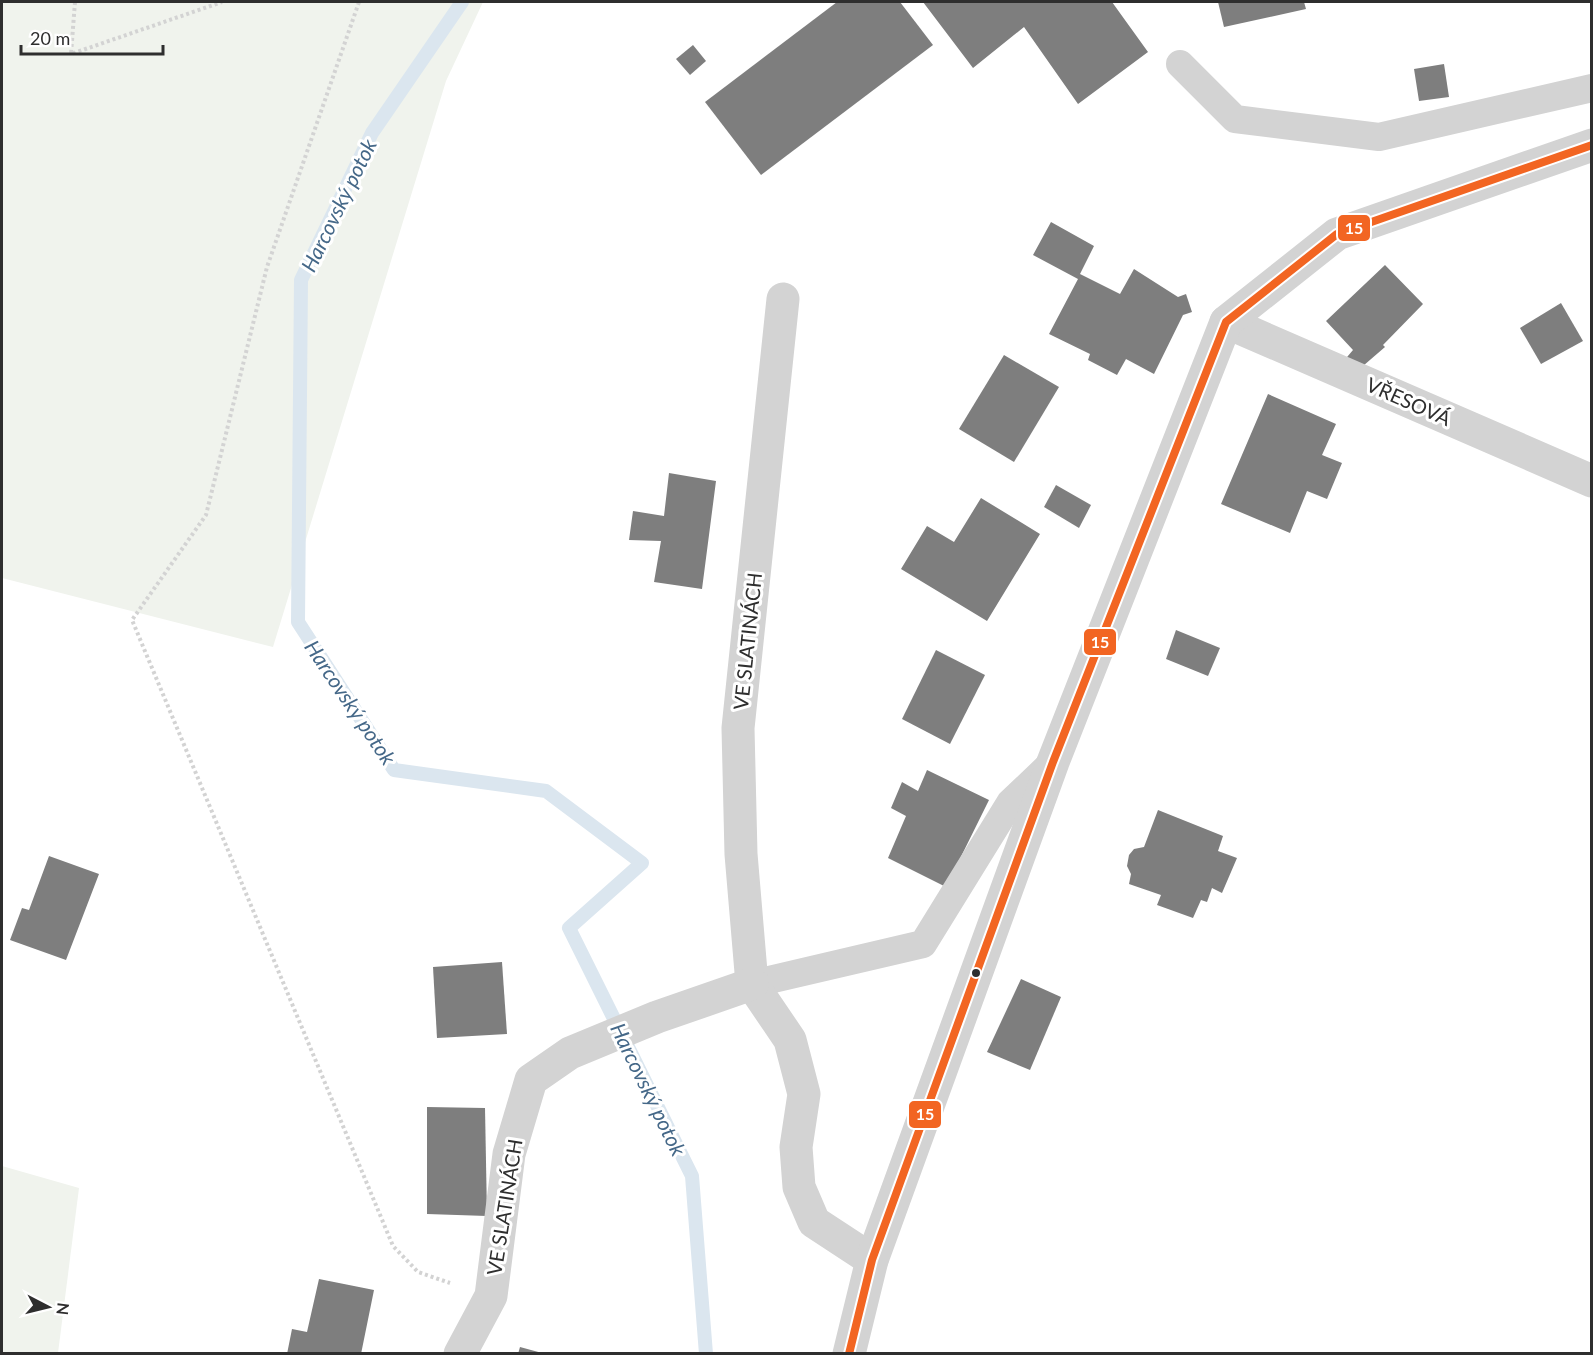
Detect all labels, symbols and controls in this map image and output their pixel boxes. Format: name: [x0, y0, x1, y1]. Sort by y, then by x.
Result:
scale bar: [21, 18, 164, 56]
text: 20 m: [30, 27, 70, 49]
water label: Harcovský potok: [295, 134, 381, 275]
line badge: 15: [1337, 214, 1371, 242]
text: 15: [1345, 218, 1363, 237]
street label: VŘESOVÁ: [1363, 372, 1455, 430]
street label: VE SLATINÁCH: [728, 571, 766, 711]
line badge: 15: [1083, 628, 1117, 656]
text: 15: [1091, 632, 1109, 651]
water label: Harcovský potok: [300, 635, 402, 770]
unlabelled marker: [970, 967, 982, 979]
water label: Harcovský potok: [606, 1019, 692, 1160]
line badge: 15: [908, 1100, 942, 1129]
text: 15: [916, 1104, 934, 1123]
street label: VE SLATINÁCH: [481, 1137, 527, 1277]
north arrow: [18, 1277, 78, 1337]
text: N: [53, 1302, 74, 1316]

